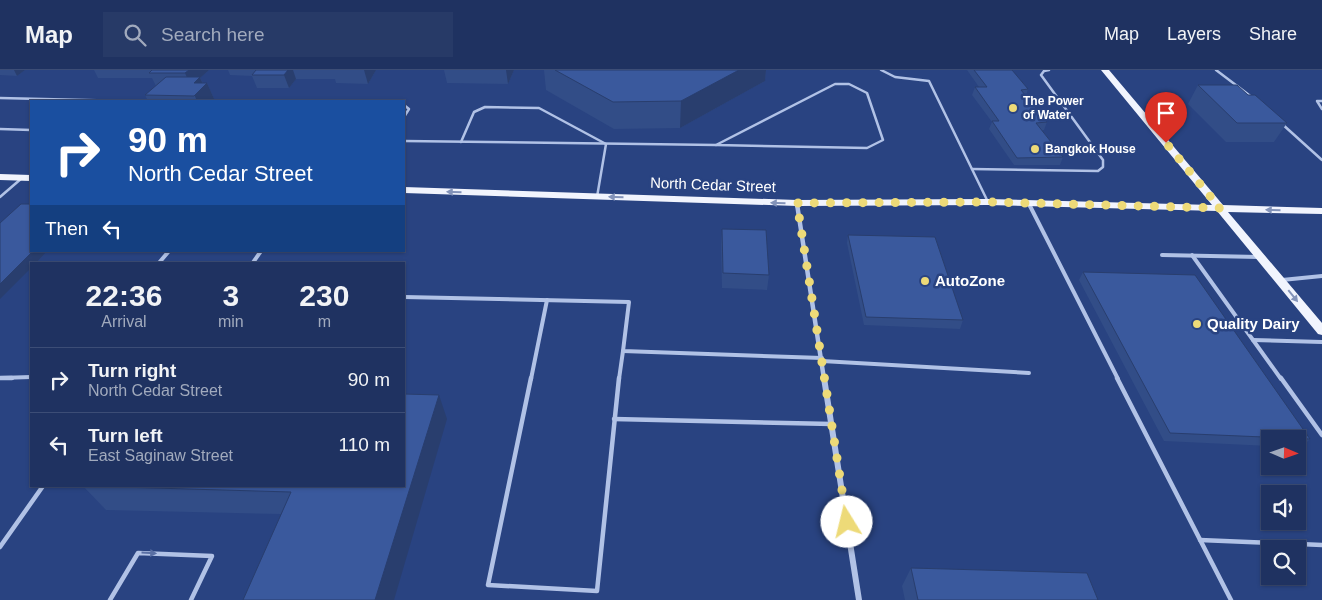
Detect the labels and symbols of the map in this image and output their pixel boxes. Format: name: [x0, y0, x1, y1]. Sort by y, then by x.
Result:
pin: [1145, 92, 1187, 143]
place label: The Power of Water: [1023, 94, 1084, 122]
marker: The Power of Water: [1007, 102, 1019, 114]
place label: Bangkok House: [1045, 142, 1136, 156]
marker: Bangkok House: [1029, 143, 1041, 155]
street label: North Cedar Street: [650, 174, 777, 195]
one-way arrow: [445, 188, 461, 196]
one-way arrow: [608, 193, 624, 201]
one-way arrow: [770, 198, 786, 206]
one-way arrow: [1265, 206, 1281, 214]
place label: AutoZone: [935, 272, 1005, 289]
marker: AutoZone: [919, 275, 931, 287]
one-way arrow: [1287, 290, 1298, 302]
place label: Quality Dairy: [1207, 315, 1300, 332]
marker: Quality Dairy: [1191, 318, 1203, 330]
north arrow: [1261, 430, 1306, 475]
position arrow: [820, 495, 872, 547]
one-way arrow: [141, 549, 157, 557]

